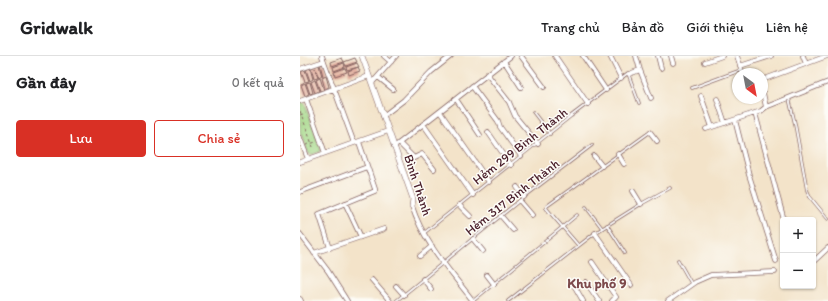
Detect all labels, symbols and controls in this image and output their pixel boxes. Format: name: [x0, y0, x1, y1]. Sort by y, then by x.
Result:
text: Gridwalk: [20, 16, 93, 39]
text: Trang chủ: [541, 19, 600, 36]
text: Bản đồ: [622, 19, 664, 36]
text: Giới thiệu: [686, 19, 744, 36]
text: Liên hệ: [766, 19, 808, 36]
north arrow: [732, 68, 768, 104]
text: Gần đây: [16, 72, 76, 92]
text: 0 kết quả: [232, 75, 284, 90]
street label: Hẻm 299 Bình Thành: [470, 104, 571, 188]
button: Lưu: [16, 120, 146, 157]
button: Chia sẻ: [154, 120, 284, 157]
street label: Bình Thành: [401, 152, 435, 218]
street label: Hẻm 317 Bình Thành: [462, 155, 562, 238]
map controls: [780, 217, 816, 289]
button: +: [780, 217, 816, 253]
button: −: [780, 253, 816, 289]
district label: Khu phố 9: [567, 275, 627, 292]

